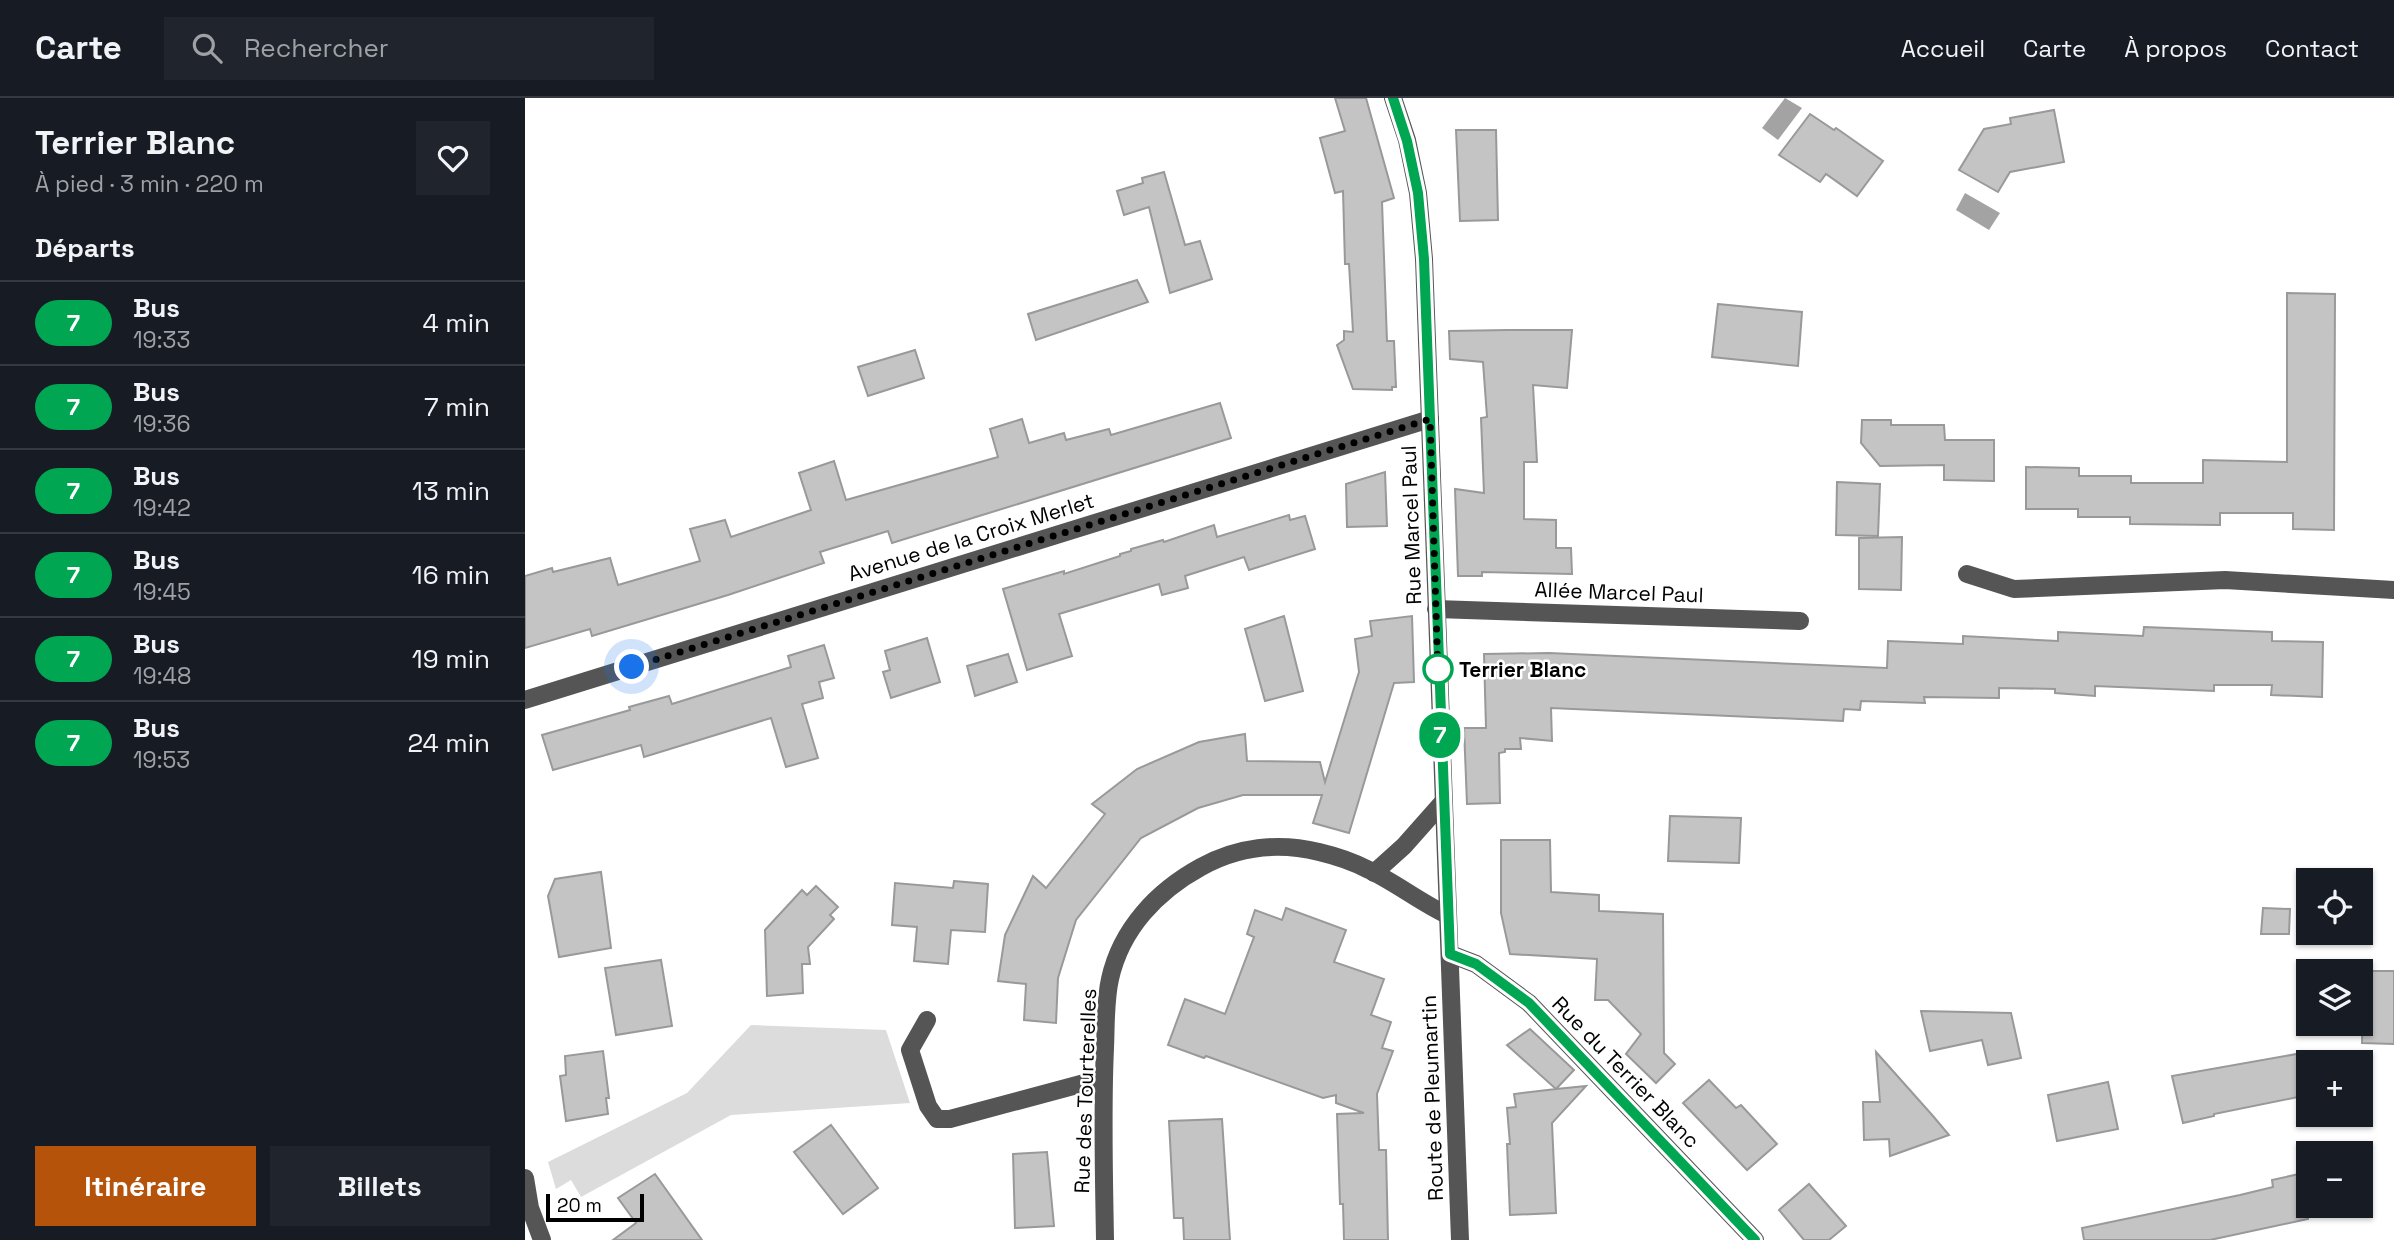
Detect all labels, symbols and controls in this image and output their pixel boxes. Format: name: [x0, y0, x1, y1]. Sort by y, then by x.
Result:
search box: [164, 17, 654, 80]
text: Carte: [35, 27, 122, 69]
icon: search: [188, 29, 226, 67]
text: Rechercher: [244, 31, 389, 65]
text: Accueil: [1901, 33, 1985, 64]
text: Carte: [2023, 33, 2086, 64]
text: À propos: [2124, 33, 2227, 64]
text: Contact: [2265, 33, 2359, 64]
button: heart: [416, 121, 490, 195]
text: Terrier Blanc: [35, 122, 235, 164]
text: À pied · 3 min · 220 m: [35, 169, 264, 199]
text: Départs: [35, 231, 135, 265]
text: Bus: [133, 291, 180, 325]
text: 4 min: [422, 306, 490, 340]
text: 7: [67, 307, 80, 338]
text: 19:33: [133, 325, 190, 355]
text: Bus: [133, 375, 180, 409]
text: 7 min: [424, 390, 490, 424]
text: 7: [67, 391, 80, 422]
text: 19:36: [133, 409, 190, 439]
street label: Rue Marcel Paul: [1395, 445, 1427, 605]
text: Bus: [133, 459, 180, 493]
text: 13 min: [412, 474, 490, 508]
text: 7: [67, 475, 80, 506]
street label: Avenue de la Croix Merlet: [845, 487, 1097, 587]
text: 19:42: [133, 493, 191, 523]
text: Bus: [133, 543, 180, 577]
text: 16 min: [412, 558, 490, 592]
text: 7: [67, 559, 80, 590]
street label: Allée Marcel Paul: [1534, 576, 1704, 608]
text: 19:45: [133, 577, 191, 607]
text: Bus: [133, 627, 180, 661]
text: 19 min: [412, 642, 490, 676]
text: 7: [67, 643, 80, 674]
your location: [614, 649, 649, 684]
marker: Terrier Blanc: [1423, 654, 1453, 684]
place label: Terrier Blanc: [1459, 656, 1586, 683]
text: 19:48: [133, 661, 191, 691]
text: Bus: [133, 711, 180, 745]
line badge: 7: [1417, 712, 1463, 758]
text: 7: [1433, 719, 1447, 750]
text: 24 min: [407, 726, 490, 760]
text: 7: [67, 727, 80, 758]
text: 19:53: [133, 745, 190, 775]
map controls: [2296, 868, 2373, 1218]
button: locate: [2296, 868, 2373, 945]
button: layers: [2296, 959, 2373, 1036]
street label: Rue des Tourterelles: [1068, 988, 1102, 1194]
street label: Rue du Terrier Blanc: [1546, 990, 1706, 1154]
street label: Route de Pleumartin: [1415, 994, 1449, 1202]
button: +: [2296, 1050, 2373, 1127]
button: −: [2296, 1141, 2373, 1218]
button: Itinéraire: [35, 1146, 256, 1226]
button: Billets: [270, 1146, 490, 1226]
scale bar: [546, 1191, 644, 1223]
text: 20 m: [557, 1193, 602, 1218]

